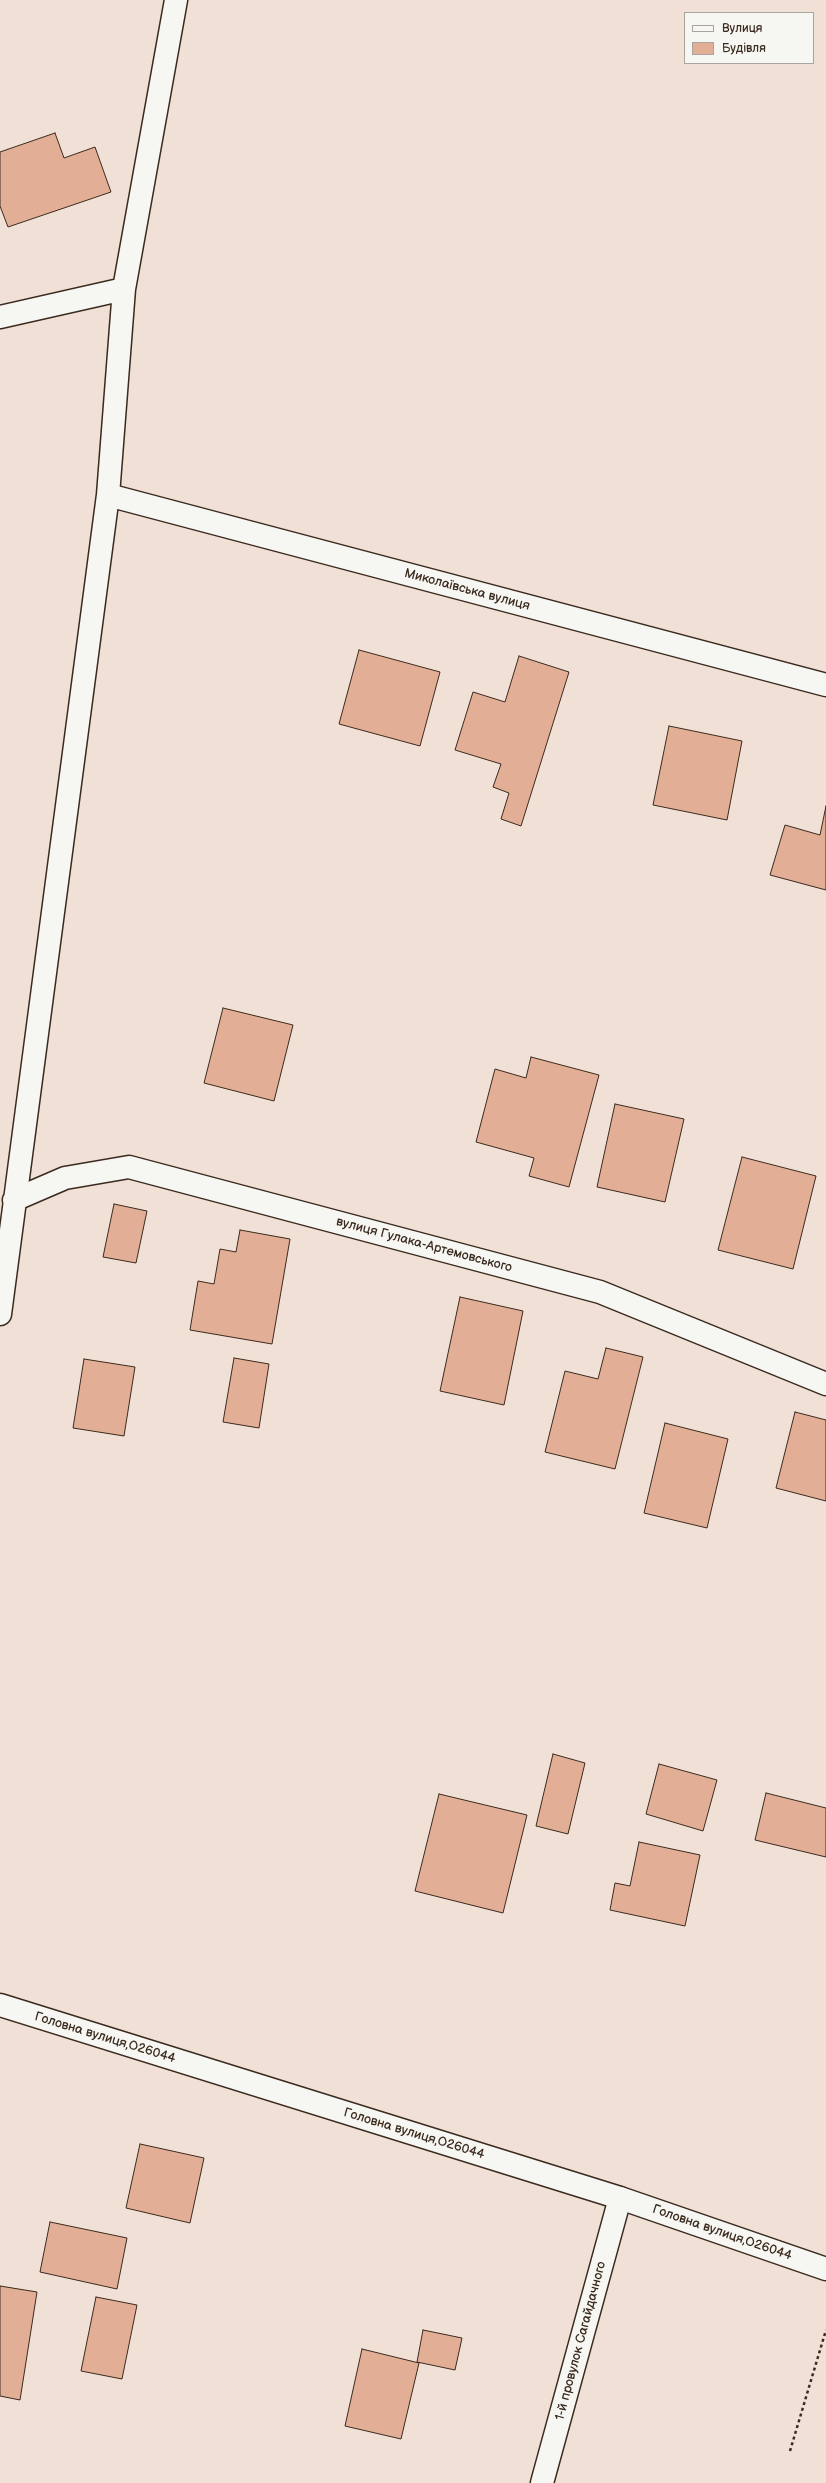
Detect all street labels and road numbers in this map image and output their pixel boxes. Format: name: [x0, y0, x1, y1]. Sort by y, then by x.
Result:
street label: Миколаївська вулиця: [402, 566, 532, 614]
street label: вулиця Гулака-Артемовського: [334, 1214, 514, 1276]
street label: Головна вулиця,О26044: [33, 2009, 177, 2067]
street label: Головна вулиця,О26044: [342, 2105, 486, 2163]
street label: Головна вулиця,О26044: [650, 2202, 794, 2264]
street label: 1-й провулок Сагайдачного: [552, 2260, 610, 2422]

